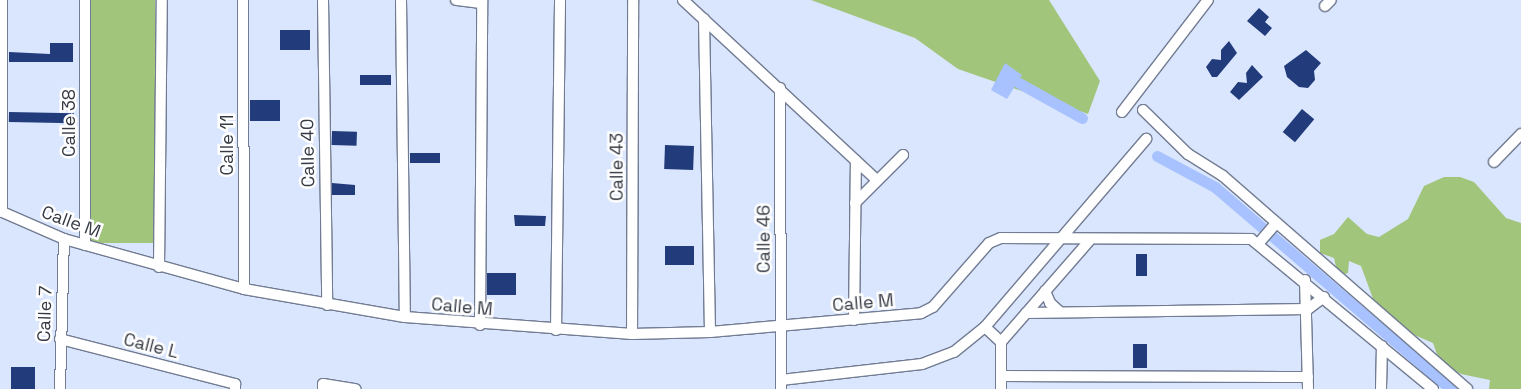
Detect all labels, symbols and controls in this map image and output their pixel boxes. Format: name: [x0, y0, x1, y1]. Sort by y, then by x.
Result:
street label: Calle 38: [58, 89, 80, 157]
street label: Calle 11: [216, 114, 238, 176]
street label: Calle 40: [297, 118, 319, 188]
street label: Calle 43: [606, 133, 628, 201]
street label: Calle M: [38, 201, 104, 243]
street label: Calle 46: [753, 205, 775, 273]
street label: Calle 7: [33, 286, 57, 342]
street label: Calle M: [831, 290, 895, 316]
street label: Calle M: [430, 294, 494, 320]
street label: Calle L: [121, 329, 181, 363]

